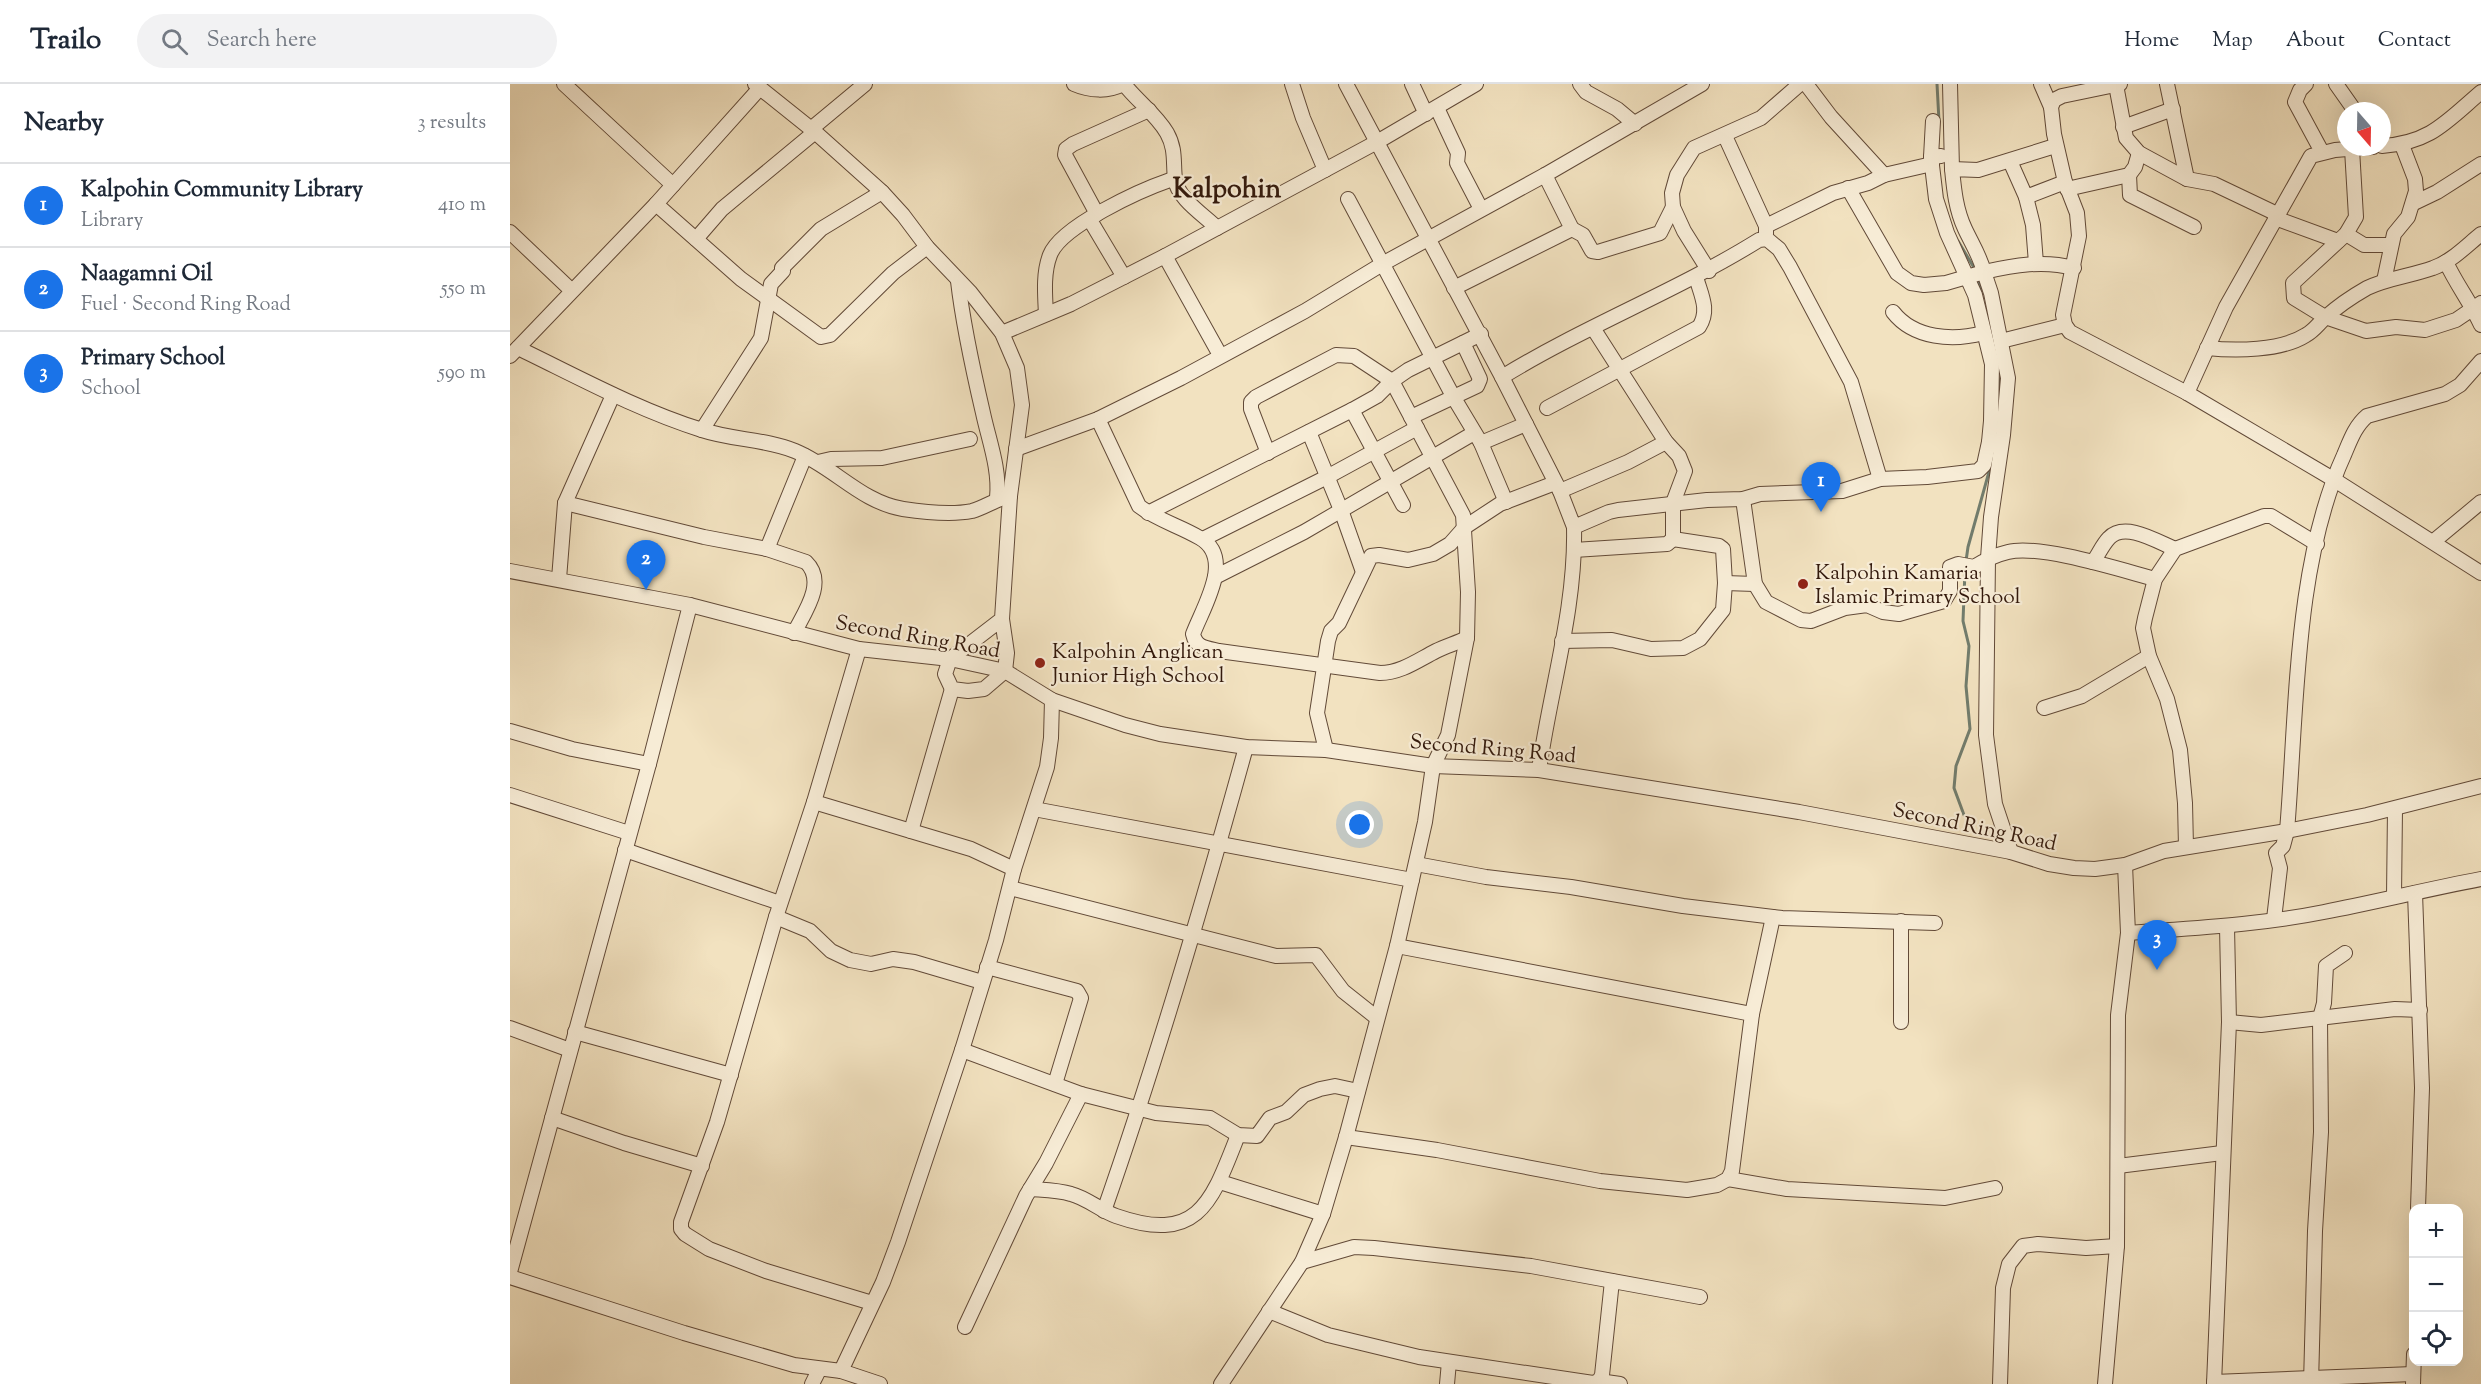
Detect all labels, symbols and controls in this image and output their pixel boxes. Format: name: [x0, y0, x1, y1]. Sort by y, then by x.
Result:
search box: [137, 14, 557, 68]
text: Trailo: [30, 21, 101, 61]
icon: search: [158, 25, 191, 58]
text: Search here: [206, 25, 317, 57]
text: Home: [2124, 26, 2179, 56]
text: Map: [2212, 26, 2253, 56]
text: About: [2286, 26, 2345, 56]
text: Contact: [2378, 26, 2451, 56]
north arrow: [2337, 102, 2391, 156]
text: Nearby: [24, 105, 104, 142]
text: 3 results: [417, 109, 486, 138]
district label: Kalpohin: [1173, 171, 1281, 210]
text: Kalpohin Community Library: [81, 175, 363, 207]
text: 1: [40, 191, 47, 220]
text: 410 m: [438, 191, 486, 220]
text: Library: [81, 207, 143, 236]
text: Naagamni Oil: [81, 259, 213, 291]
text: 2: [39, 275, 48, 304]
text: 550 m: [441, 275, 486, 304]
text: Fuel · Second Ring Road: [81, 291, 291, 320]
text: Primary School: [81, 343, 225, 375]
text: 3: [39, 359, 48, 388]
text: 590 m: [438, 359, 486, 388]
text: School: [81, 375, 141, 404]
pin: 1: [1802, 462, 1840, 512]
pin: 2: [626, 540, 666, 590]
place label: Kalpohin Kamaria Islamic Primary School: [1815, 559, 2021, 613]
marker: Kalpohin Kamaria Islamic Primary School: [1796, 577, 1810, 591]
street label: Second Ring Road: [833, 609, 1003, 667]
place label: Kalpohin Anglican Junior High School: [1051, 638, 1225, 692]
marker: Kalpohin Anglican Junior High School: [1033, 656, 1047, 670]
street label: Second Ring Road: [1408, 728, 1577, 772]
street label: Second Ring Road: [1890, 796, 2060, 860]
your location: [1345, 810, 1374, 839]
pin: 3: [2138, 920, 2176, 970]
map controls: [2409, 1204, 2463, 1366]
button: +: [2409, 1204, 2463, 1258]
button: −: [2409, 1258, 2463, 1312]
button: locate: [2409, 1312, 2463, 1366]

